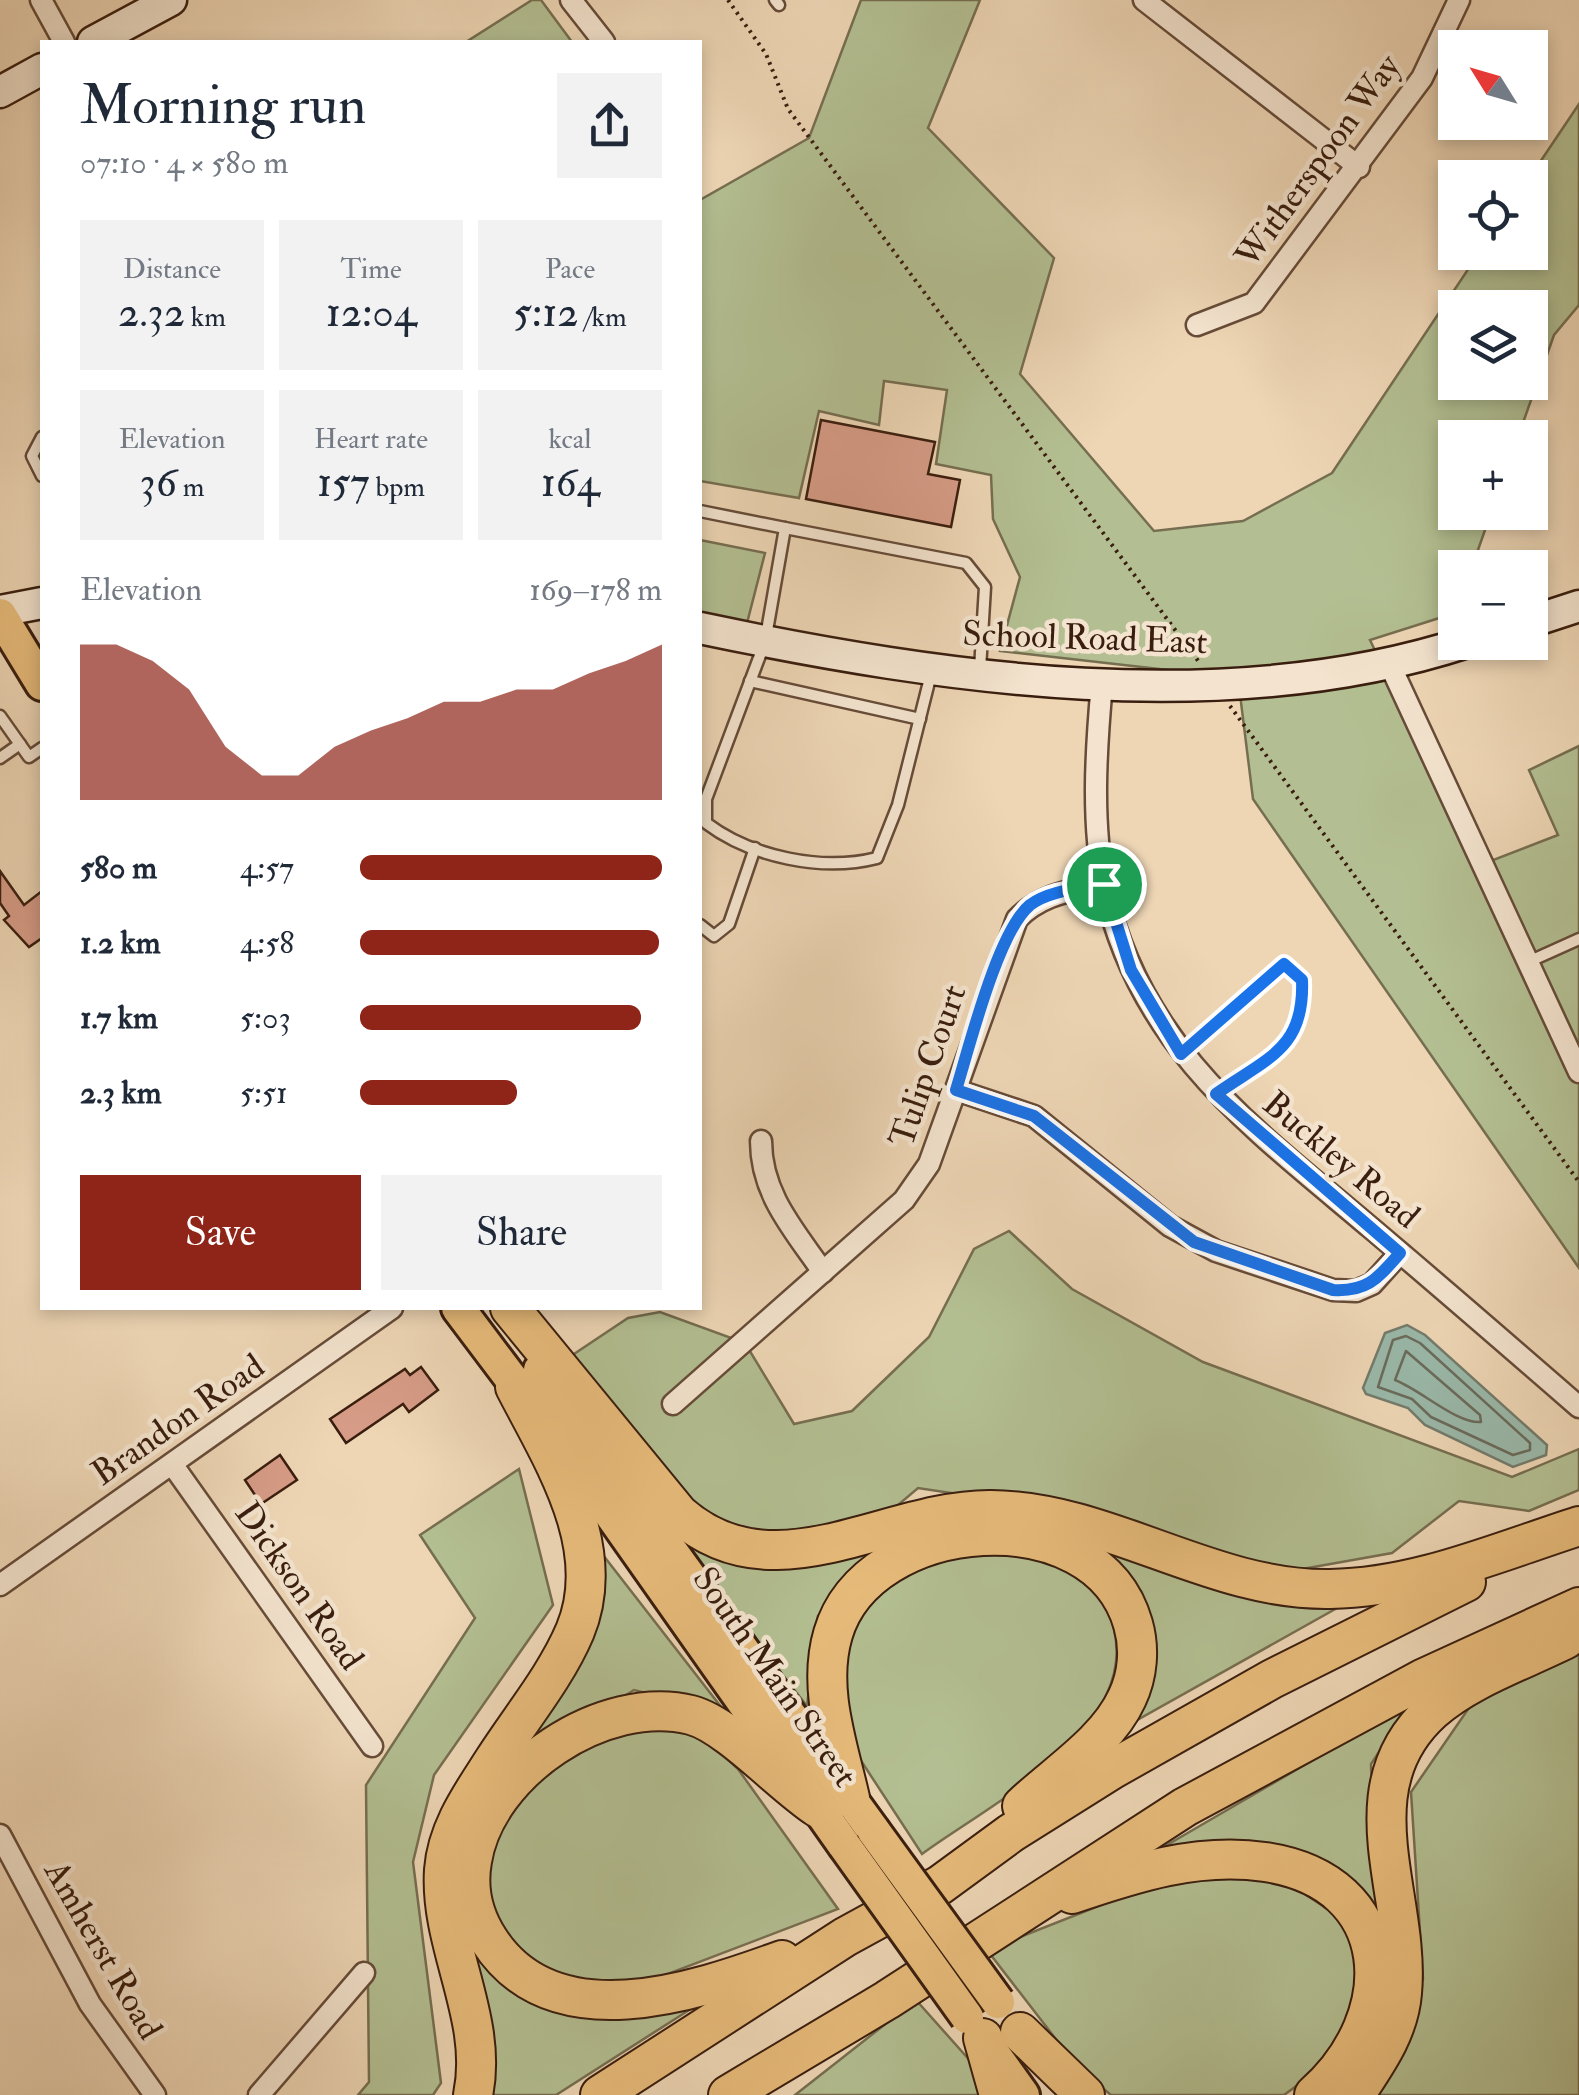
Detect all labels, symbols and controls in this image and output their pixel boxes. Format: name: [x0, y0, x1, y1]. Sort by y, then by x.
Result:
north arrow: [1438, 30, 1548, 140]
map controls: [1438, 30, 1548, 660]
street label: Witherspoon Way: [1225, 45, 1410, 277]
text: Morning run: [80, 71, 366, 140]
button: share: [557, 73, 662, 178]
text: 07:10 · 4 × 580 m: [80, 143, 288, 183]
button: locate: [1438, 160, 1548, 270]
text: Distance: [123, 252, 221, 287]
text: Time: [340, 252, 402, 287]
text: Pace: [545, 252, 595, 287]
text: 2.32: [118, 287, 185, 339]
text: 12:04: [326, 287, 416, 339]
text: 5:12: [513, 287, 578, 339]
button: layers: [1438, 290, 1548, 400]
text: km: [185, 300, 226, 335]
text: /km: [578, 300, 627, 335]
button: +: [1438, 420, 1548, 530]
text: Elevation: [119, 422, 225, 457]
text: Heart rate: [314, 422, 428, 457]
text: kcal: [549, 422, 591, 457]
text: 36: [140, 457, 177, 509]
text: 157: [317, 457, 370, 509]
text: 164: [541, 457, 599, 509]
text: m: [177, 470, 204, 505]
text: bpm: [370, 470, 425, 505]
button: −: [1438, 550, 1548, 660]
text: Elevation: [80, 570, 202, 610]
text: 169–178 m: [529, 570, 662, 610]
street label: School Road East: [962, 612, 1208, 664]
pin: [1062, 842, 1147, 927]
text: 580 m: [80, 848, 157, 888]
text: 4:57: [240, 848, 294, 888]
icon: arrive: [1077, 857, 1132, 912]
text: 1.2 km: [80, 923, 161, 963]
text: 4:58: [240, 923, 294, 963]
street label: Tulip Court: [880, 979, 976, 1153]
text: 1.7 km: [80, 998, 158, 1038]
text: 5:03: [240, 998, 291, 1038]
text: 2.3 km: [80, 1073, 162, 1113]
text: 5:51: [240, 1073, 287, 1113]
street label: Buckley Road: [1254, 1082, 1428, 1238]
button: Save: [80, 1175, 361, 1290]
button: Share: [381, 1175, 662, 1290]
street label: Brandon Road: [83, 1344, 273, 1496]
street label: Dickson Road: [225, 1493, 373, 1679]
street label: South Main Street: [683, 1558, 867, 1796]
street label: Amherst Road: [34, 1852, 172, 2047]

